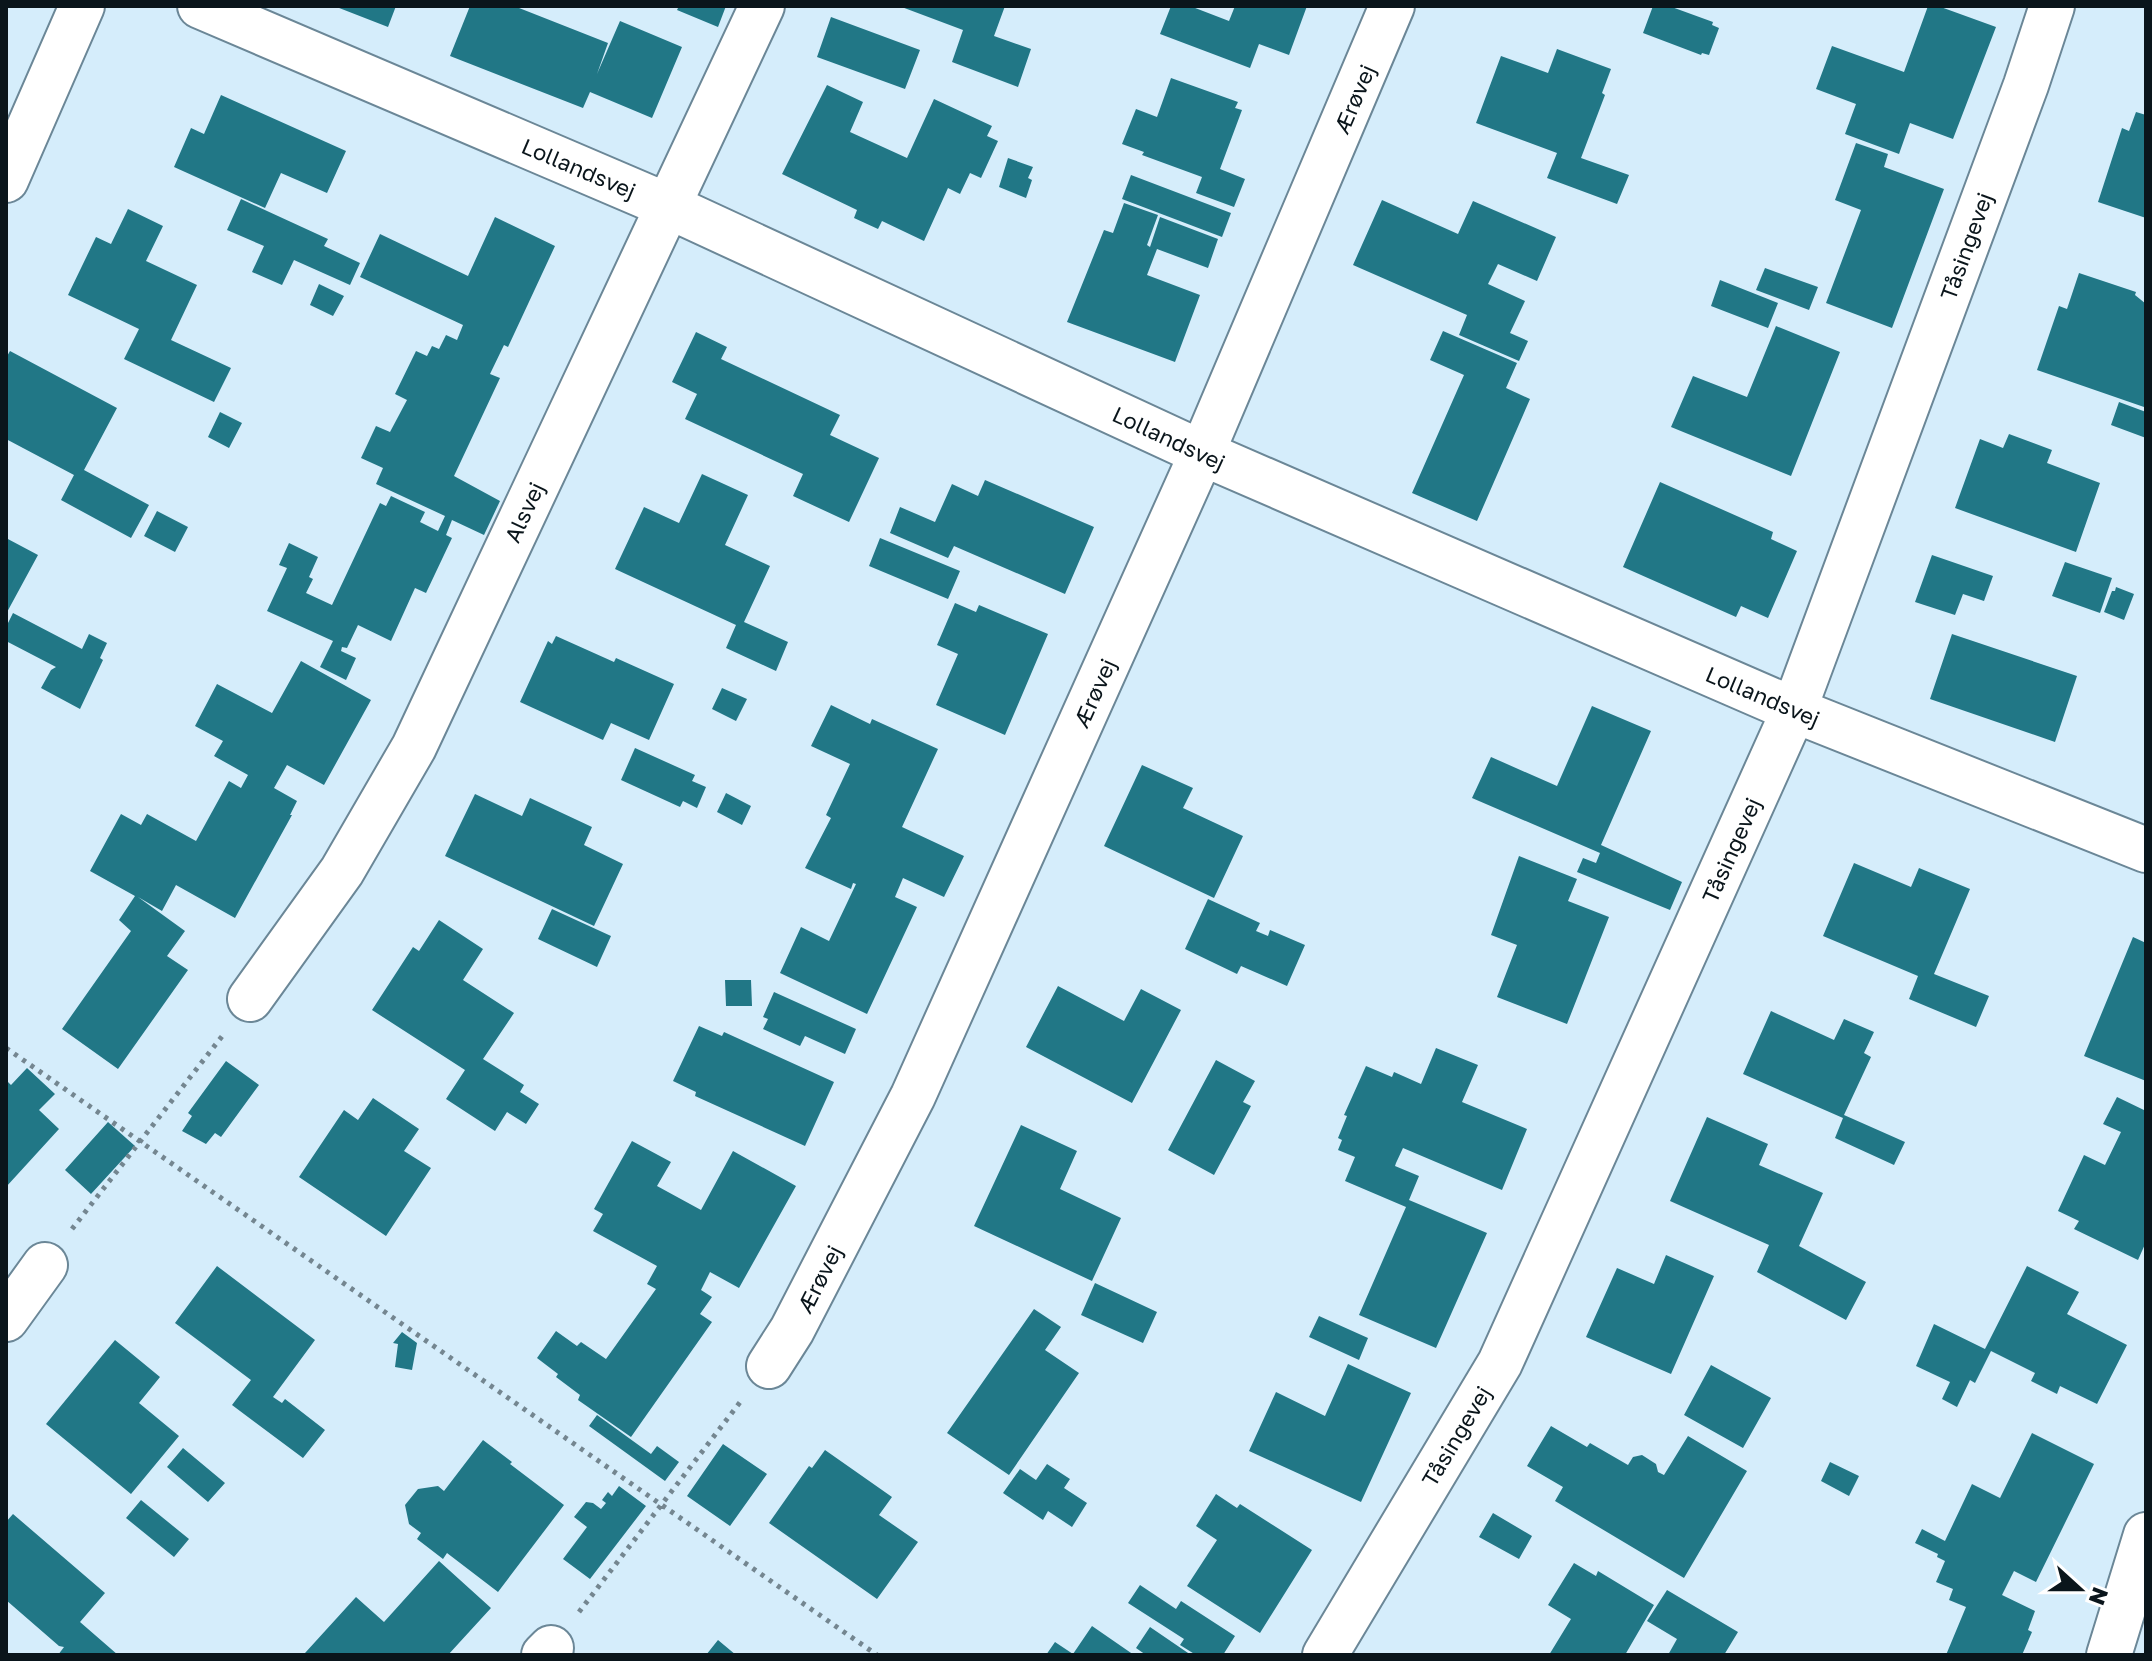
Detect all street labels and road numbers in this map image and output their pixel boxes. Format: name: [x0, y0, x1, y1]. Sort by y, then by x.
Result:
street label: Ærøvej: [1327, 60, 1381, 138]
street label: Lollandsvej: [518, 132, 640, 204]
street label: Tåsingevej: [1934, 189, 1998, 303]
street label: Lollandsvej: [1108, 400, 1230, 476]
street label: Alsvej: [498, 477, 550, 547]
street label: Ærøvej: [1067, 654, 1121, 732]
street label: Lollandsvej: [1702, 660, 1824, 732]
street label: Tåsingevej: [1696, 793, 1766, 907]
street label: Ærøvej: [790, 1240, 848, 1318]
street label: Tåsingevej: [1416, 1381, 1496, 1491]

